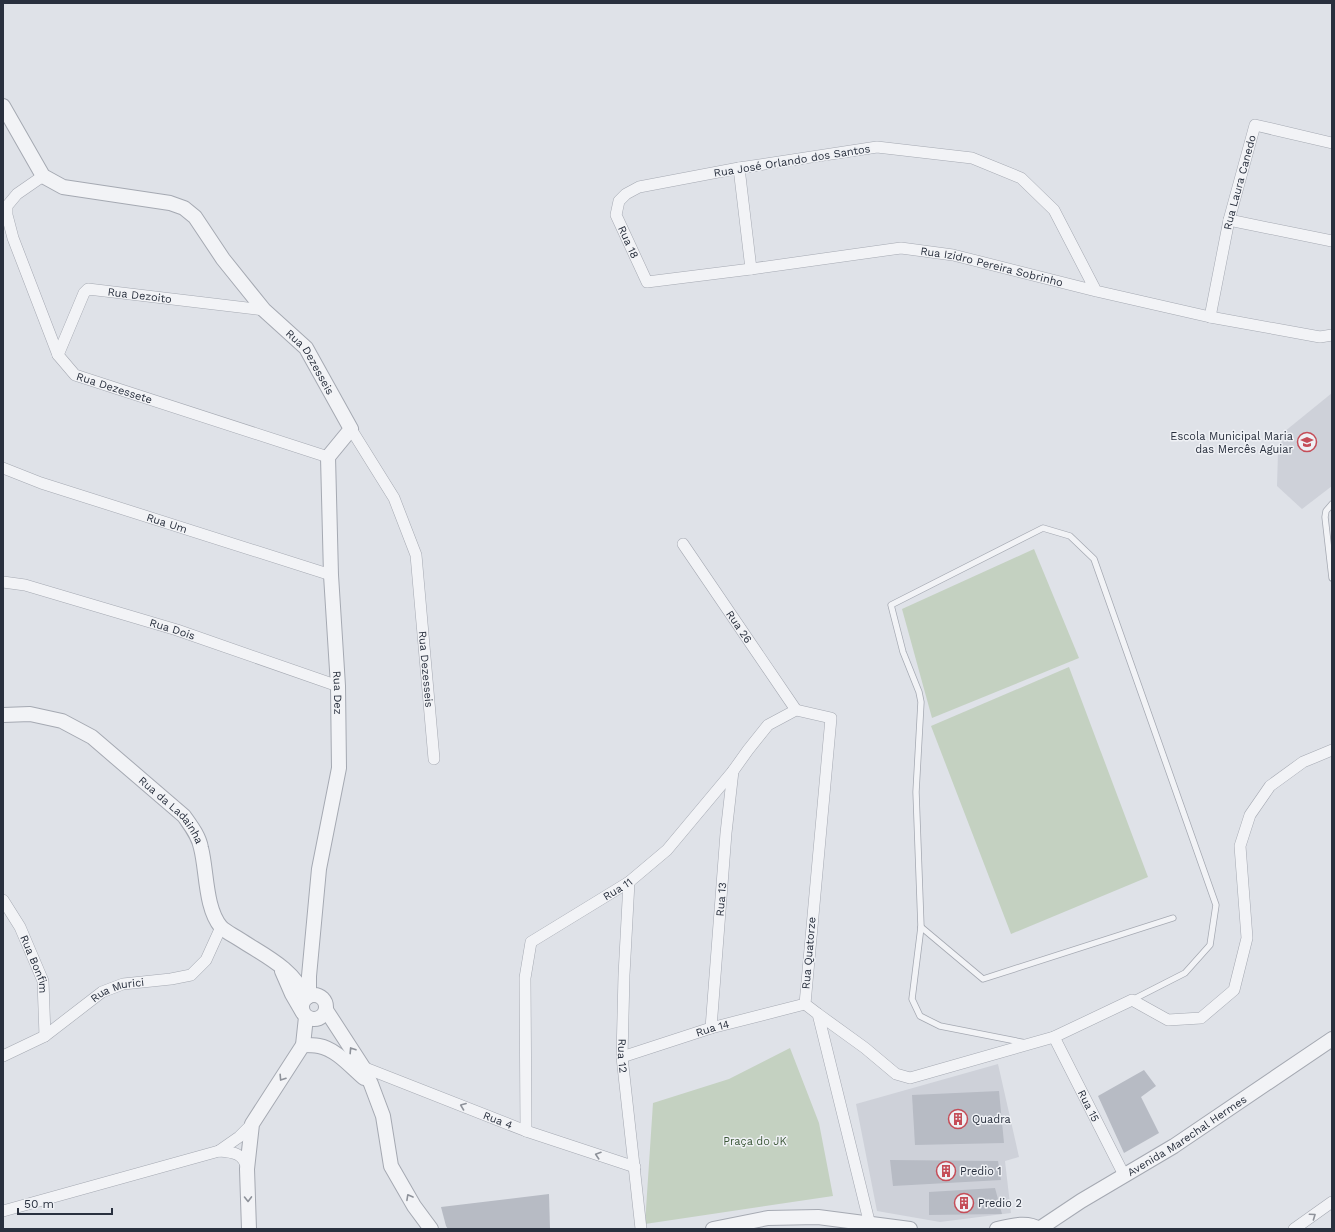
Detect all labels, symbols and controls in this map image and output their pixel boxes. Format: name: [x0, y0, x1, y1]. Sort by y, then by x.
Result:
street label: Rua Laura Canedo: [1221, 133, 1259, 231]
street label: Rua José Orlando dos Santos: [713, 142, 871, 180]
street label: Rua 18: [615, 224, 642, 261]
street label: Rua Izidro Pereira Sobrinho: [920, 244, 1065, 289]
street label: Rua Dezoito: [107, 285, 173, 305]
street label: Rua Dezesseis: [283, 327, 337, 397]
street label: Rua Dezessete: [75, 369, 154, 406]
place label: Escola Municipal Maria das Mercês Aguiar: [1170, 430, 1294, 456]
school or university icon: Escola Municipal Maria das Mercês Aguiar: [1296, 431, 1318, 453]
street label: Rua Um: [145, 510, 189, 536]
street label: Rua 26: [724, 608, 755, 646]
street label: Rua Dois: [148, 616, 197, 642]
street label: Rua Dezesseis: [416, 630, 436, 708]
street label: Rua Dez: [331, 670, 345, 715]
street label: Rua da Ladainha: [136, 774, 206, 845]
street label: Rua 11: [600, 875, 635, 903]
street label: Rua 13: [713, 882, 729, 917]
street label: Rua Quatorze: [799, 916, 819, 990]
street label: Rua Bonfim: [18, 933, 50, 994]
street label: Rua Murici: [88, 975, 145, 1005]
street label: Rua 14: [694, 1017, 731, 1039]
street label: Rua 12: [615, 1039, 630, 1074]
one-way arrow: [349, 1047, 357, 1054]
one-way arrow: [279, 1073, 286, 1080]
street label: Rua 15: [1075, 1087, 1102, 1124]
street label: Avenida Marechal Hermes: [1125, 1092, 1249, 1179]
one-way arrow: [459, 1103, 467, 1111]
street label: Rua 4: [481, 1108, 515, 1132]
building icon: Quadra: [947, 1108, 969, 1130]
place label: Quadra: [972, 1113, 1011, 1126]
park label: Praça do JK: [723, 1135, 787, 1148]
one-way arrow: [595, 1151, 602, 1159]
building icon: Predio 1: [935, 1160, 957, 1182]
place label: Predio 1: [960, 1165, 1002, 1178]
scale bar: [18, 1190, 112, 1216]
building icon: Predio 2: [953, 1192, 975, 1214]
one-way arrow: [406, 1194, 413, 1202]
one-way arrow: [244, 1196, 252, 1202]
text: 50 m: [24, 1197, 54, 1211]
place label: Predio 2: [978, 1197, 1022, 1210]
one-way arrow: [1309, 1213, 1316, 1221]

